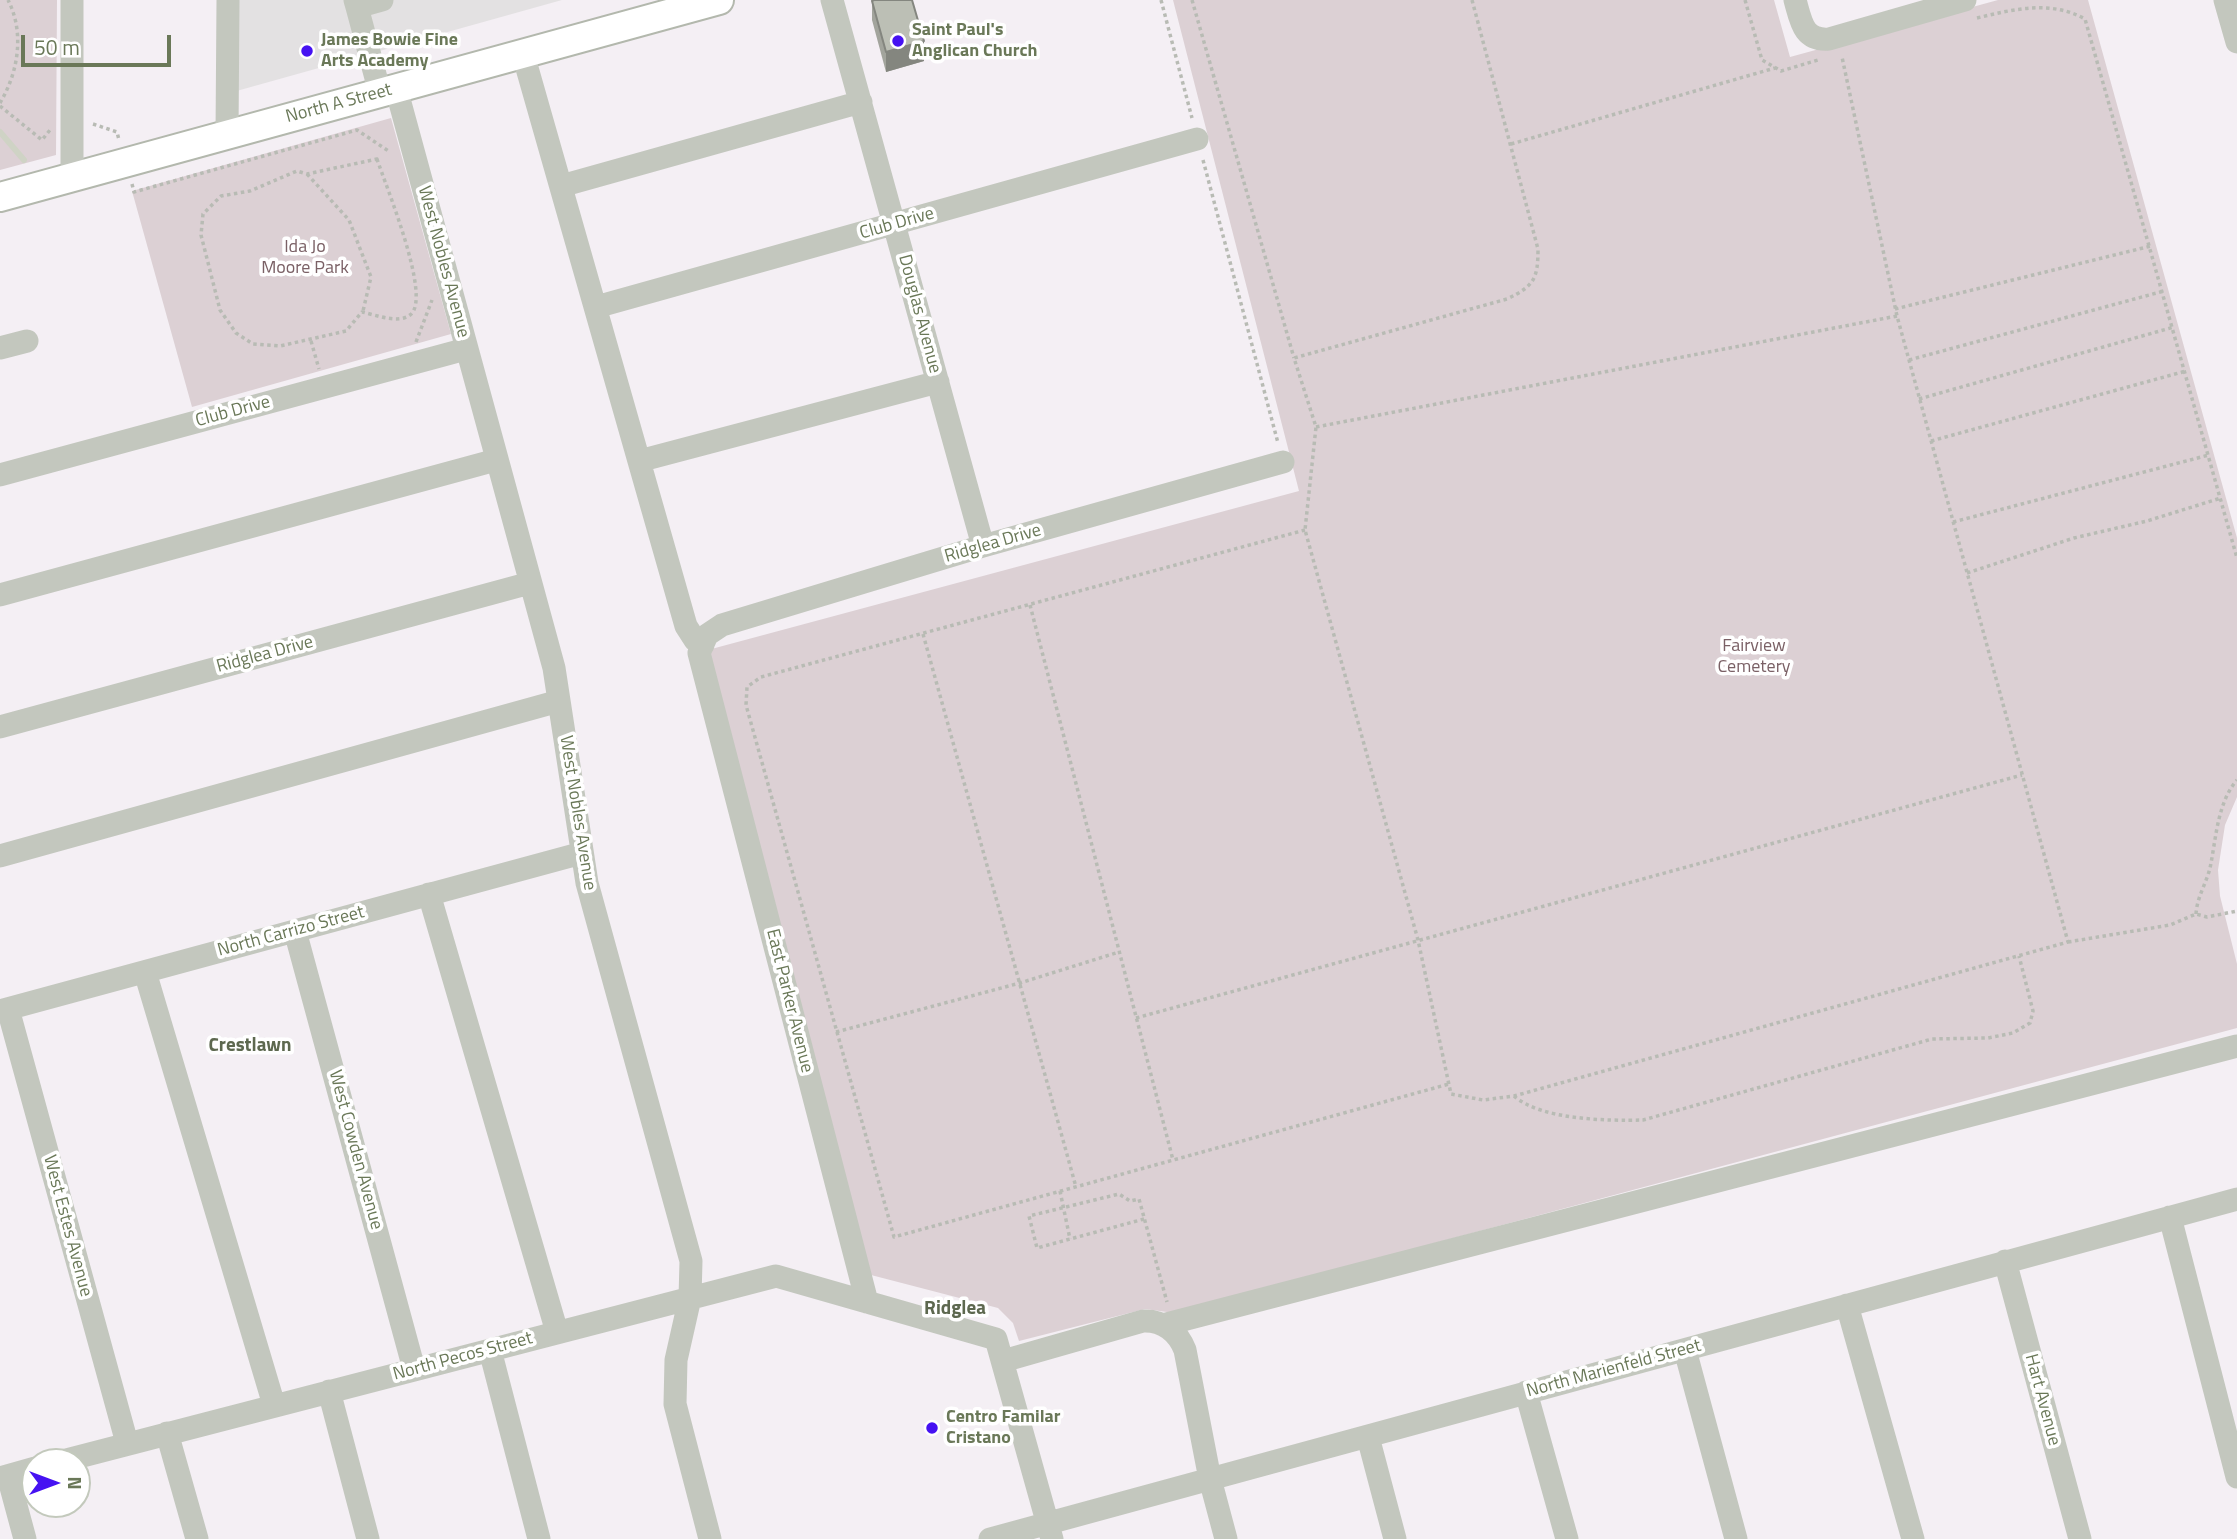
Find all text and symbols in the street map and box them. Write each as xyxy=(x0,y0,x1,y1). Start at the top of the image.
place label: Saint Paul's Anglican Church xyxy=(912,20,1037,62)
scale bar xyxy=(24,21,175,65)
place label: James Bowie Fine Arts Academy xyxy=(321,30,458,72)
text: 50 m xyxy=(34,31,80,63)
marker: Saint Paul's Anglican Church xyxy=(890,33,906,49)
marker: James Bowie Fine Arts Academy xyxy=(299,43,315,59)
street label: North A Street xyxy=(284,79,394,129)
street label: West Nobles Avenue xyxy=(412,184,474,340)
street label: Club Drive xyxy=(857,203,937,245)
park label: Ida Jo Moore Park xyxy=(261,237,349,280)
street label: Douglas Avenue xyxy=(893,252,945,376)
street label: Club Drive xyxy=(193,392,273,432)
street label: Ridglea Drive xyxy=(942,520,1044,568)
street label: Ridglea Drive xyxy=(214,632,316,678)
park label: Fairview Cemetery xyxy=(1717,636,1791,678)
street label: West Nobles Avenue xyxy=(554,734,600,892)
street label: North Carrizo Street xyxy=(215,902,367,962)
street label: East Parker Avenue xyxy=(761,927,817,1075)
district label: Crestlawn xyxy=(209,1035,291,1057)
street label: West Cowden Avenue xyxy=(323,1068,387,1232)
street label: West Estes Avenue xyxy=(38,1153,96,1299)
district label: Ridglea xyxy=(924,1298,986,1320)
street label: North Pecos Street xyxy=(391,1328,535,1386)
street label: North Marienfeld Street xyxy=(1524,1335,1704,1403)
street label: Hart Avenue xyxy=(2019,1352,2065,1448)
place label: Centro Familar Cristano xyxy=(946,1407,1060,1450)
marker: Centro Familar Cristano xyxy=(924,1420,940,1436)
north arrow xyxy=(21,1448,91,1518)
text: N xyxy=(61,1476,90,1490)

